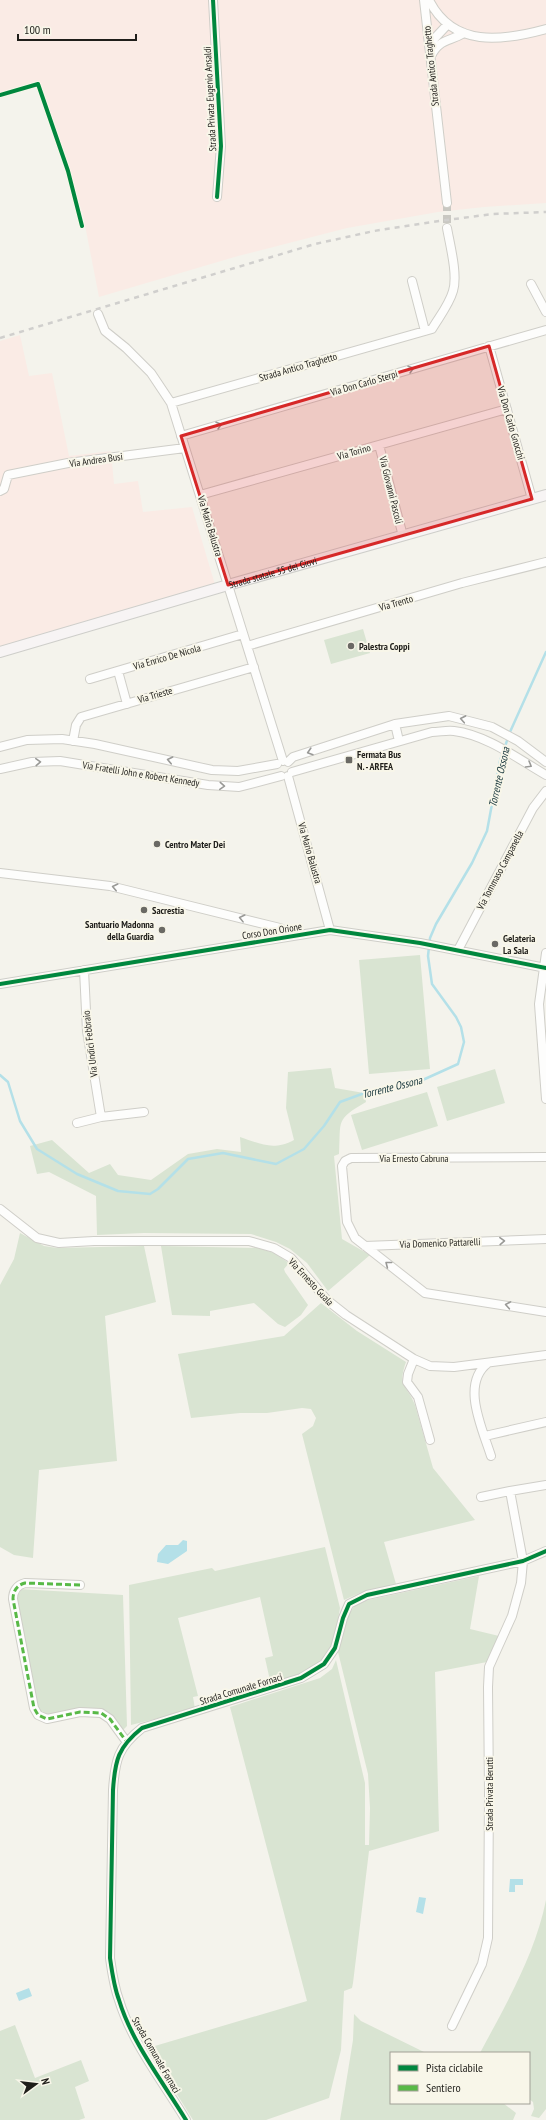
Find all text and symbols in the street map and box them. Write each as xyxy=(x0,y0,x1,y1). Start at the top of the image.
scale bar xyxy=(18,16,136,42)
text: 100 m xyxy=(24,22,51,37)
street label: Strada Antico Traghetto xyxy=(420,25,442,107)
street label: Strada Privata Eugenio Ansaldi xyxy=(201,46,219,152)
street label: Strada Antico Traghetto xyxy=(258,350,338,384)
one-way arrow xyxy=(407,365,414,374)
street label: Via Don Carlo Sterpi xyxy=(328,367,399,399)
street label: Via Don Carlo Gnocchi xyxy=(494,384,528,461)
one-way arrow xyxy=(215,421,222,430)
street label: Via Torino xyxy=(335,441,372,463)
street label: Via Andrea Busi xyxy=(68,450,123,470)
street label: Via Giovanni Pascoli xyxy=(376,454,406,525)
street label: Via Mario Balustra xyxy=(194,493,225,558)
street label: Strada statale 35 dei Giovi xyxy=(227,554,318,591)
street label: Via Trento xyxy=(377,592,414,614)
place label: Palestra Coppi xyxy=(359,640,410,653)
street label: Via Enrico De Nicola xyxy=(131,641,202,673)
marker: Palestra Coppi xyxy=(346,641,356,651)
street label: Via Trieste xyxy=(135,684,174,706)
one-way arrow xyxy=(459,715,466,723)
water label: Torrente Ossona xyxy=(485,745,513,808)
one-way arrow xyxy=(307,747,314,756)
place label: Fermata Bus N. - ARFEA xyxy=(357,748,402,773)
marker: Fermata Bus N. - ARFEA xyxy=(344,755,354,765)
one-way arrow xyxy=(35,757,41,766)
one-way arrow xyxy=(167,757,173,765)
street label: Via Fratelli John e Robert Kennedy xyxy=(81,758,201,790)
one-way arrow xyxy=(525,761,532,768)
one-way arrow xyxy=(219,782,225,790)
street label: Via Mario Balustra xyxy=(295,820,325,885)
street label: Via Tommaso Campanella xyxy=(473,828,526,913)
place label: Centro Mater Dei xyxy=(165,838,225,851)
marker: Centro Mater Dei xyxy=(152,839,162,849)
one-way arrow xyxy=(112,883,119,892)
place label: Sacrestia xyxy=(152,904,184,917)
marker: Sacrestia xyxy=(139,905,149,915)
one-way arrow xyxy=(239,914,245,922)
place label: Santuario Madonna della Guardia xyxy=(85,918,154,943)
street label: Corso Don Orione xyxy=(241,920,303,942)
marker: Santuario Madonna della Guardia xyxy=(157,925,167,935)
place label: Gelateria La Sala xyxy=(503,932,535,957)
marker: Gelateria La Sala xyxy=(490,939,500,949)
street label: Via Undici Febbraio xyxy=(79,1010,101,1079)
water label: Torrente Ossona xyxy=(361,1073,424,1101)
street label: Via Ernesto Cabruna xyxy=(378,1152,449,1165)
street label: Via Domenico Pattarelli xyxy=(398,1235,481,1251)
one-way arrow xyxy=(499,1237,505,1245)
street label: Via Ernesto Guala xyxy=(285,1255,336,1309)
one-way arrow xyxy=(386,1262,393,1269)
one-way arrow xyxy=(504,1301,511,1310)
street label: Strada Comunale Fornaci xyxy=(198,1670,284,1708)
street label: Strada Privata Berutti xyxy=(483,1757,496,1831)
street label: Strada Comunale Fornaci xyxy=(129,2015,183,2095)
legend xyxy=(390,2052,530,2104)
text: Pista ciclabile xyxy=(426,2060,483,2075)
north arrow xyxy=(16,2064,56,2104)
text: N xyxy=(38,2077,53,2086)
text: Sentiero xyxy=(426,2080,461,2095)

